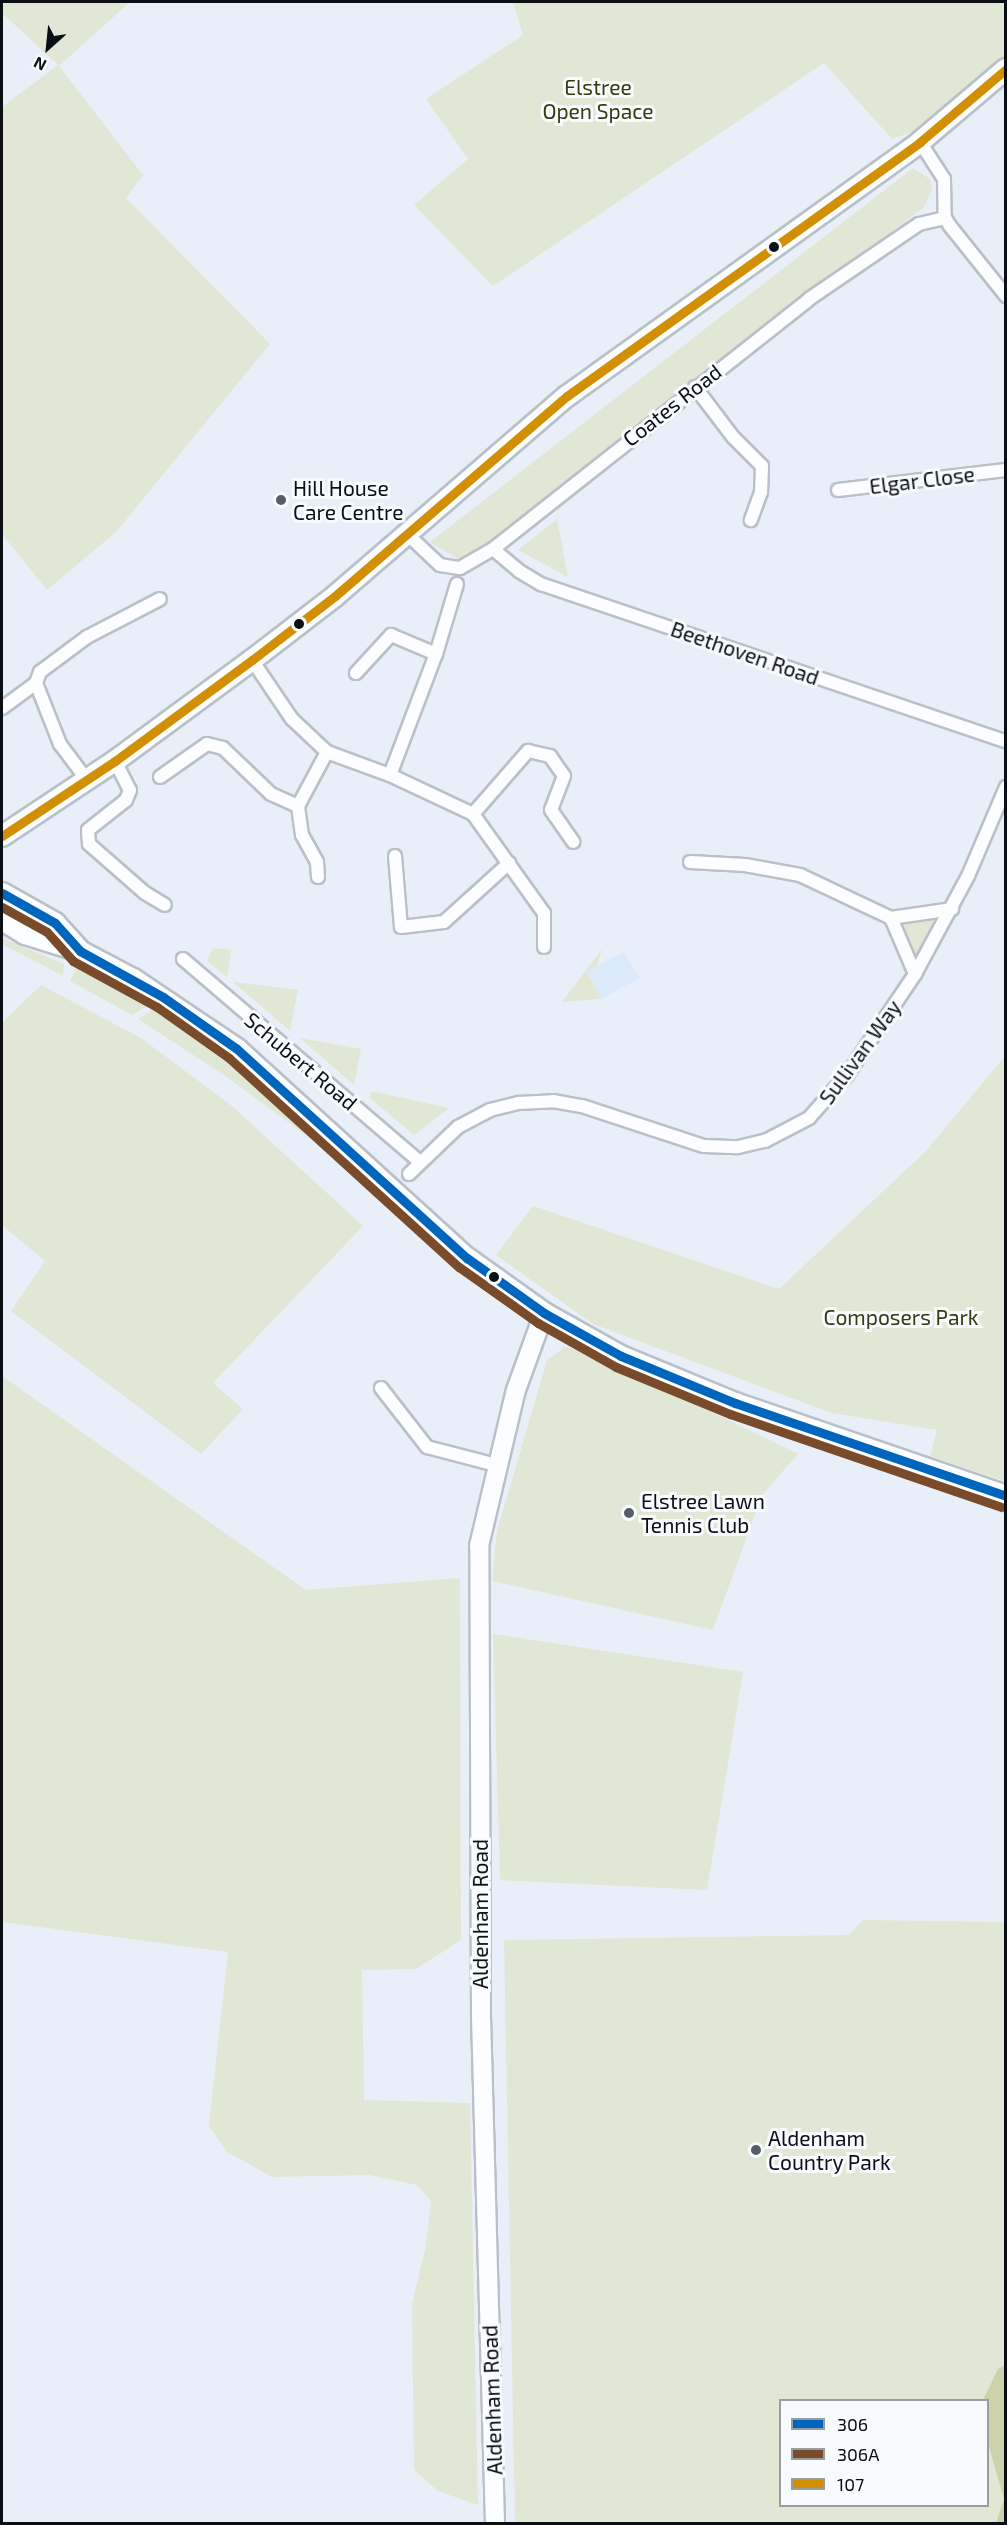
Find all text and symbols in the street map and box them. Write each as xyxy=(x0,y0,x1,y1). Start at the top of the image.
north arrow xyxy=(18,18,78,78)
text: N xyxy=(30,53,49,76)
park label: Elstree Open Space xyxy=(542,74,654,124)
unlabelled marker xyxy=(768,241,780,253)
street label: Coates Road xyxy=(618,359,726,451)
street label: Elgar Close xyxy=(868,461,976,499)
place label: Hill House Care Centre xyxy=(293,475,403,525)
marker: Hill House Care Centre xyxy=(274,493,288,507)
street label: Beethoven Road xyxy=(668,616,822,690)
unlabelled marker xyxy=(293,618,305,630)
street label: Sullivan Way xyxy=(814,995,906,1109)
street label: Schubert Road xyxy=(240,1007,362,1115)
unlabelled marker xyxy=(488,1271,500,1283)
park label: Composers Park xyxy=(823,1304,979,1330)
place label: Elstree Lawn Tennis Club xyxy=(641,1488,765,1538)
marker: Elstree Lawn Tennis Club xyxy=(622,1506,636,1520)
street label: Aldenham Road xyxy=(467,1839,493,1989)
place label: Aldenham Country Park xyxy=(768,2125,891,2175)
marker: Aldenham Country Park xyxy=(749,2143,763,2157)
street label: Aldenham Road xyxy=(477,2325,507,2475)
legend xyxy=(779,2399,989,2507)
text: 306 xyxy=(837,2413,868,2435)
text: 306A xyxy=(837,2443,879,2465)
text: 107 xyxy=(837,2473,864,2495)

